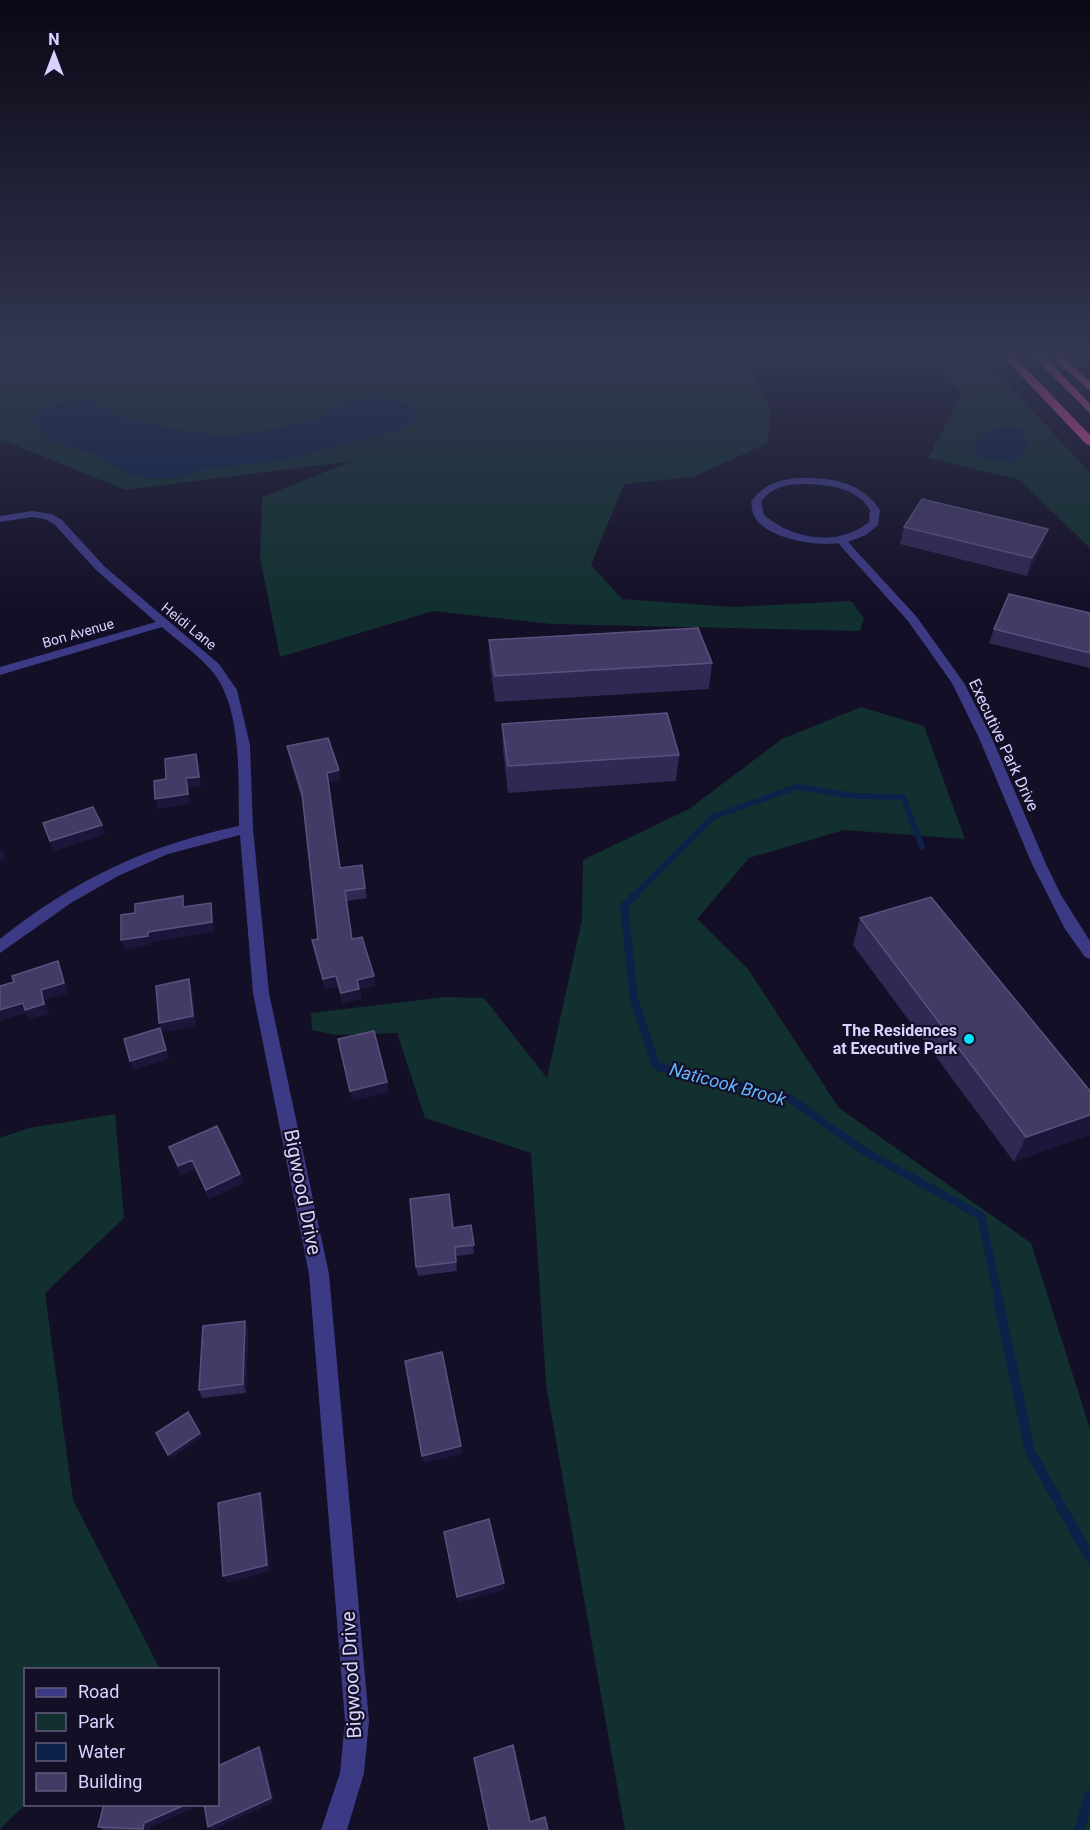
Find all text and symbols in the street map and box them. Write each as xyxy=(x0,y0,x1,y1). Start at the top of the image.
north arrow xyxy=(24,24,84,84)
text: N xyxy=(48,30,60,49)
street label: Heidi Lane xyxy=(158,599,220,653)
street label: Bon Avenue xyxy=(40,615,116,651)
street label: Executive Park Drive xyxy=(965,676,1043,814)
place label: The Residences at Executive Park xyxy=(833,1021,957,1058)
marker: The Residences at Executive Park xyxy=(962,1032,976,1046)
water label: Naticook Brook xyxy=(668,1058,790,1110)
street label: Bigwood Drive xyxy=(279,1127,327,1257)
street label: Bigwood Drive xyxy=(336,1611,366,1739)
legend xyxy=(24,1668,219,1806)
text: Road xyxy=(78,1681,119,1702)
text: Park xyxy=(78,1711,115,1732)
text: Water xyxy=(78,1741,125,1762)
text: Building xyxy=(78,1771,142,1792)

